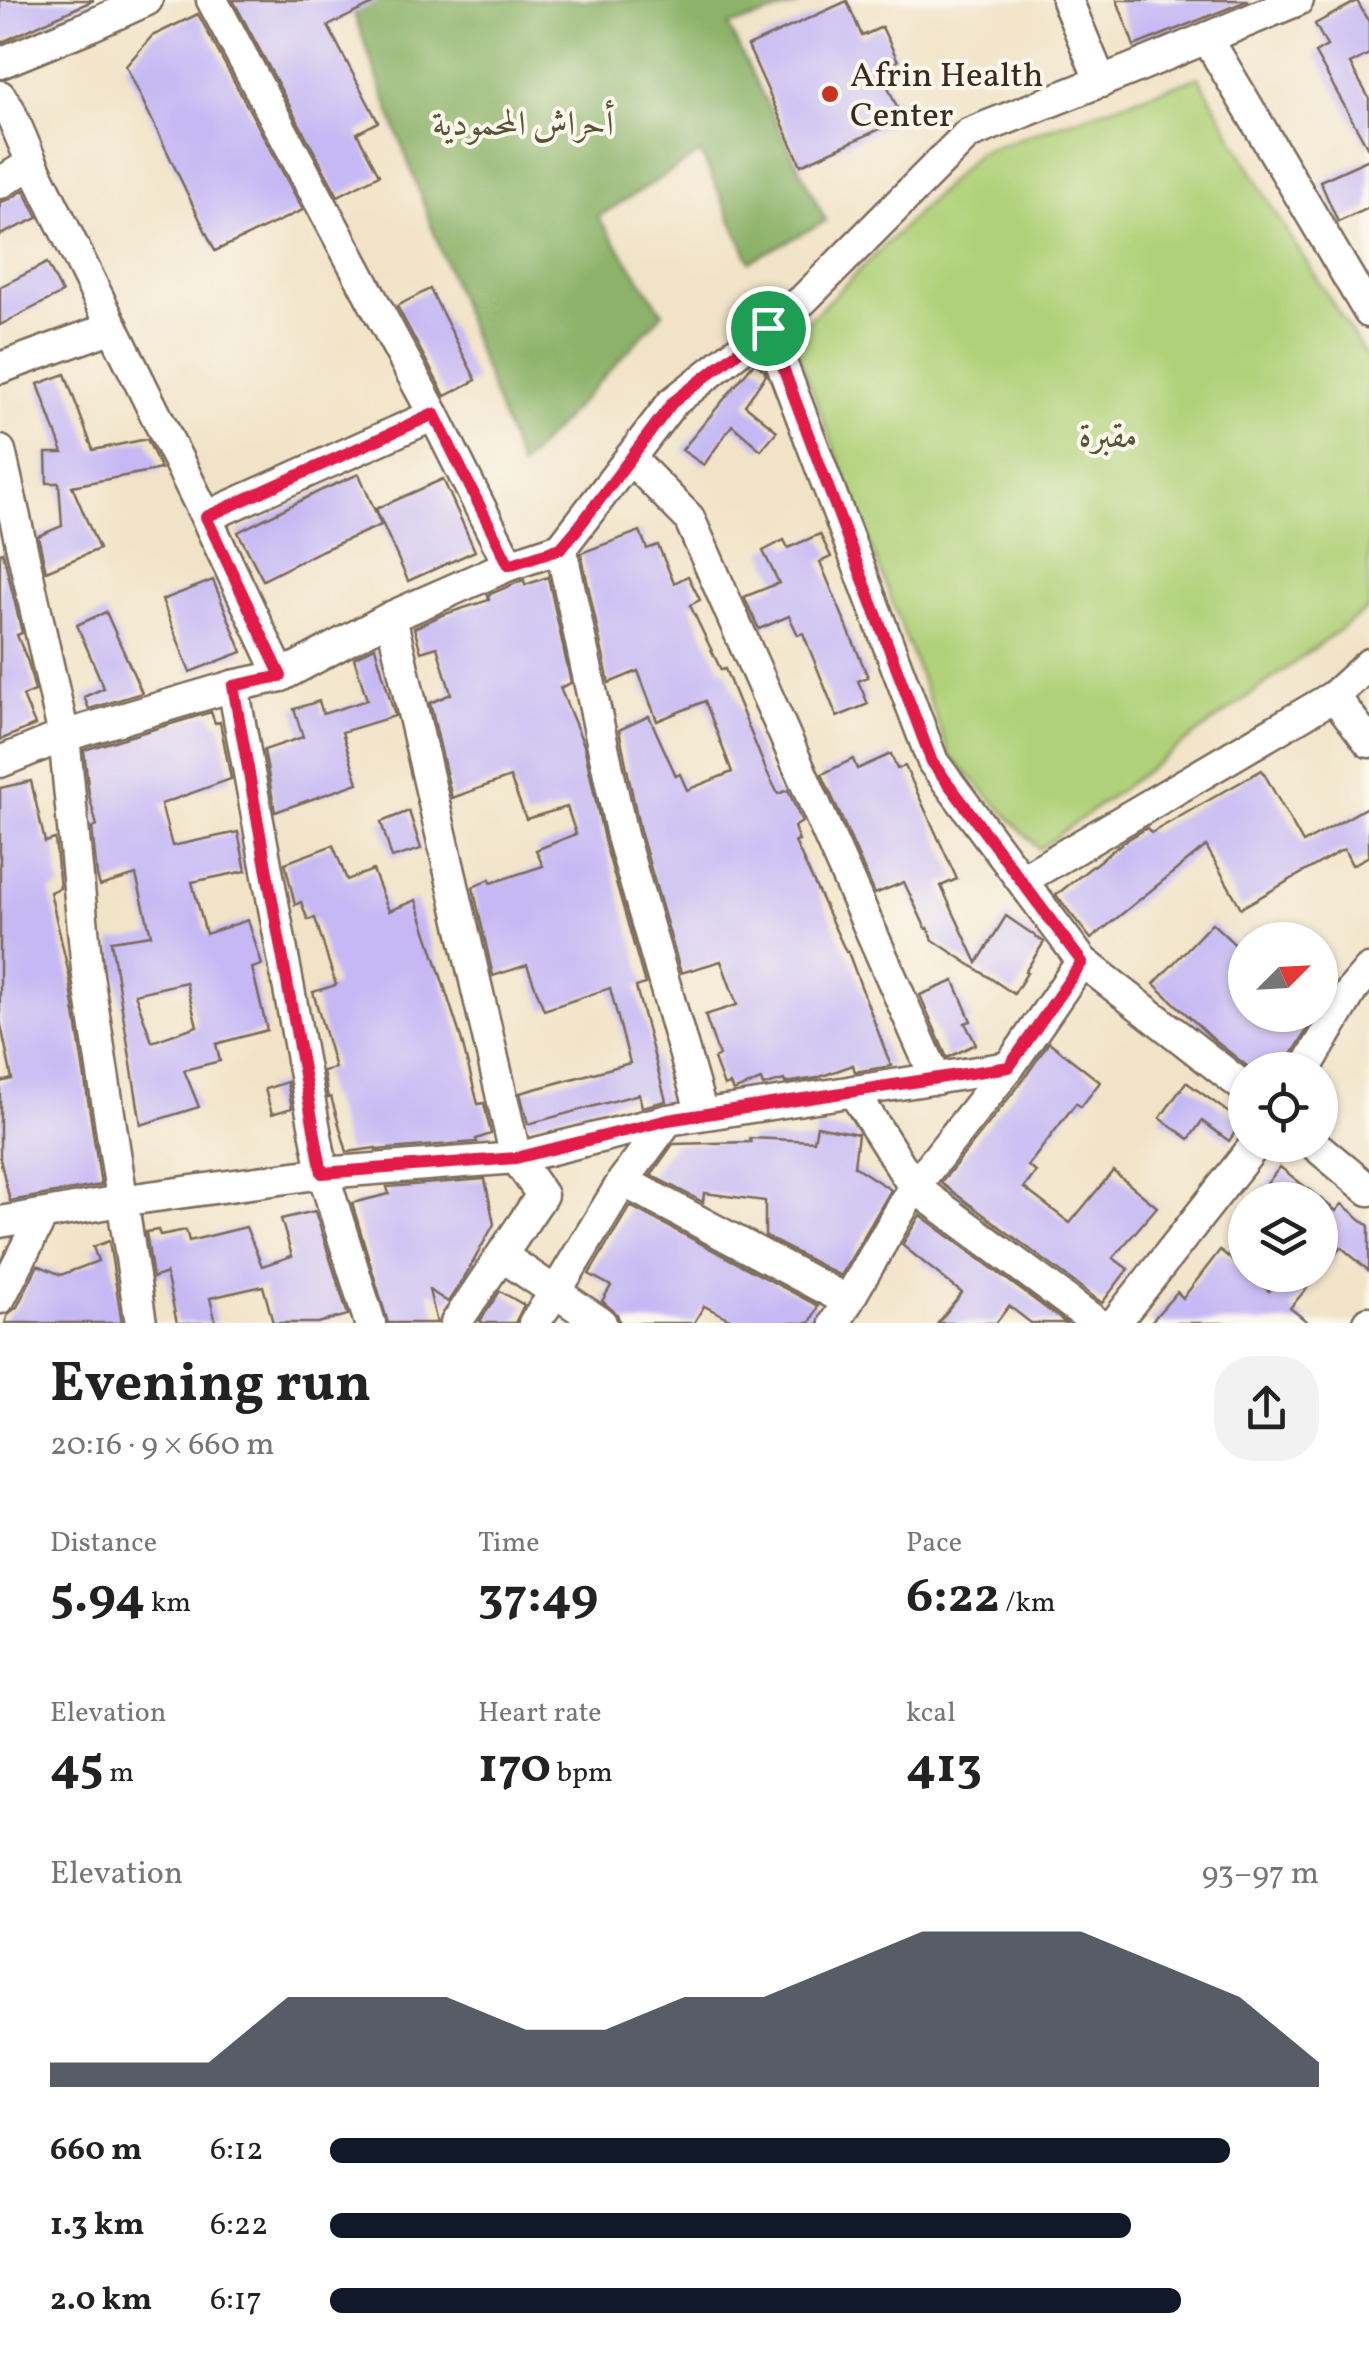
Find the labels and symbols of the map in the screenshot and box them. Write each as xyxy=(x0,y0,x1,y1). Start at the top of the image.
place label: Afrin Health Center xyxy=(850,53,1044,141)
marker: Afrin Health Center xyxy=(819,83,841,105)
park label: أحراش المحمودية xyxy=(432,99,615,150)
pin xyxy=(726,286,811,371)
park label: مقبرة xyxy=(1079,414,1137,462)
north arrow xyxy=(1228,922,1338,1032)

